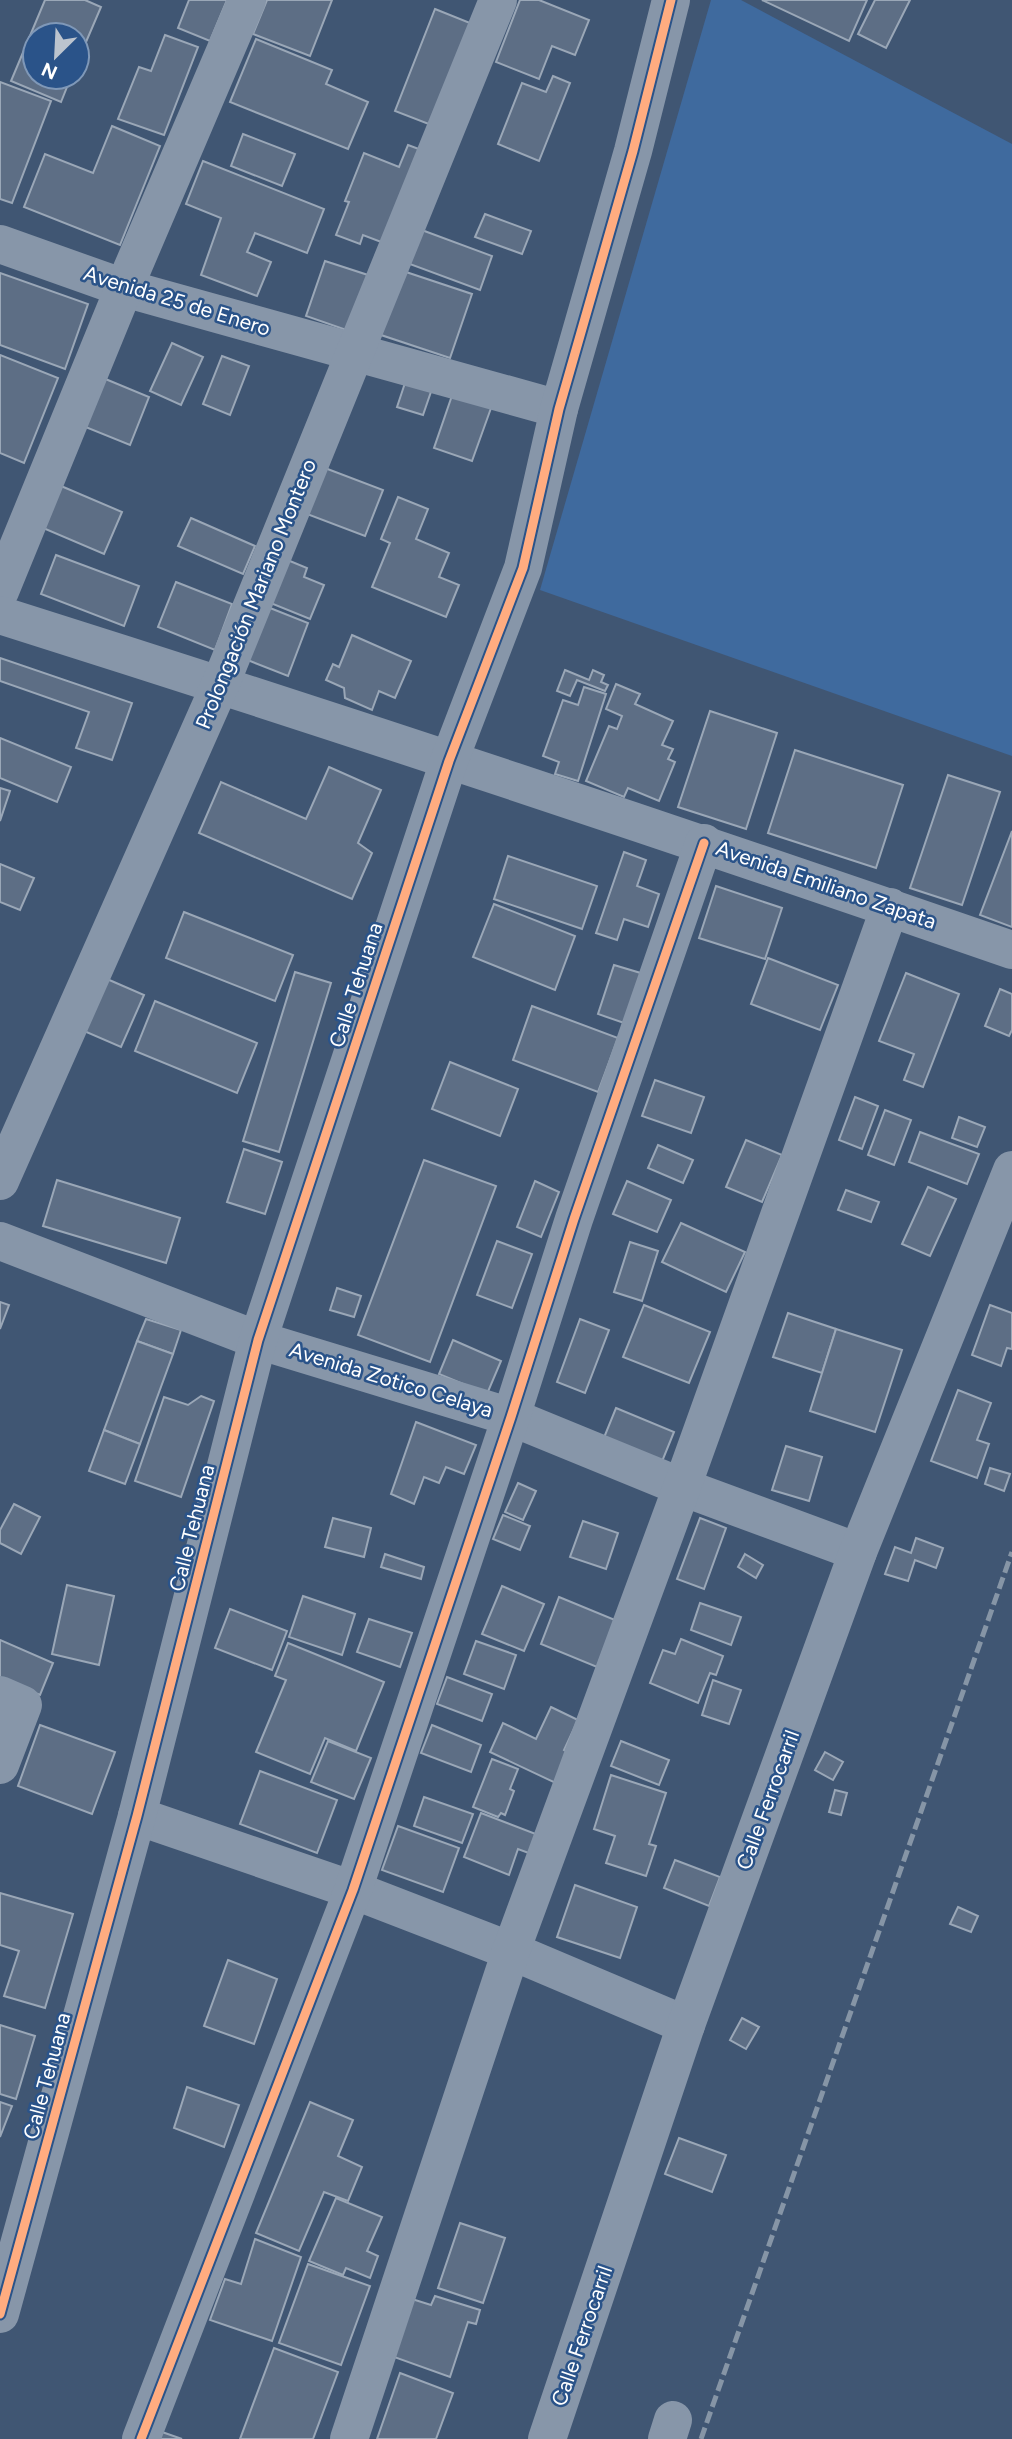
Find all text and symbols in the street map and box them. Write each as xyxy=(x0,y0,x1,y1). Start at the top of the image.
north arrow xyxy=(21,21,91,91)
text: N xyxy=(38,58,61,85)
street label: Avenida 25 de Enero xyxy=(81,260,273,341)
street label: Prolongación Mariano Montero xyxy=(190,455,321,732)
street label: Avenida Emiliano Zapata xyxy=(713,835,940,934)
street label: Calle Tehuana xyxy=(324,919,388,1051)
street label: Avenida Zotico Celaya xyxy=(286,1337,496,1422)
street label: Calle Tehuana xyxy=(164,1462,219,1594)
street label: Calle Ferrocarril xyxy=(731,1727,804,1873)
street label: Calle Tehuana xyxy=(18,2010,75,2142)
street label: Calle Ferrocarril xyxy=(546,2262,617,2409)

